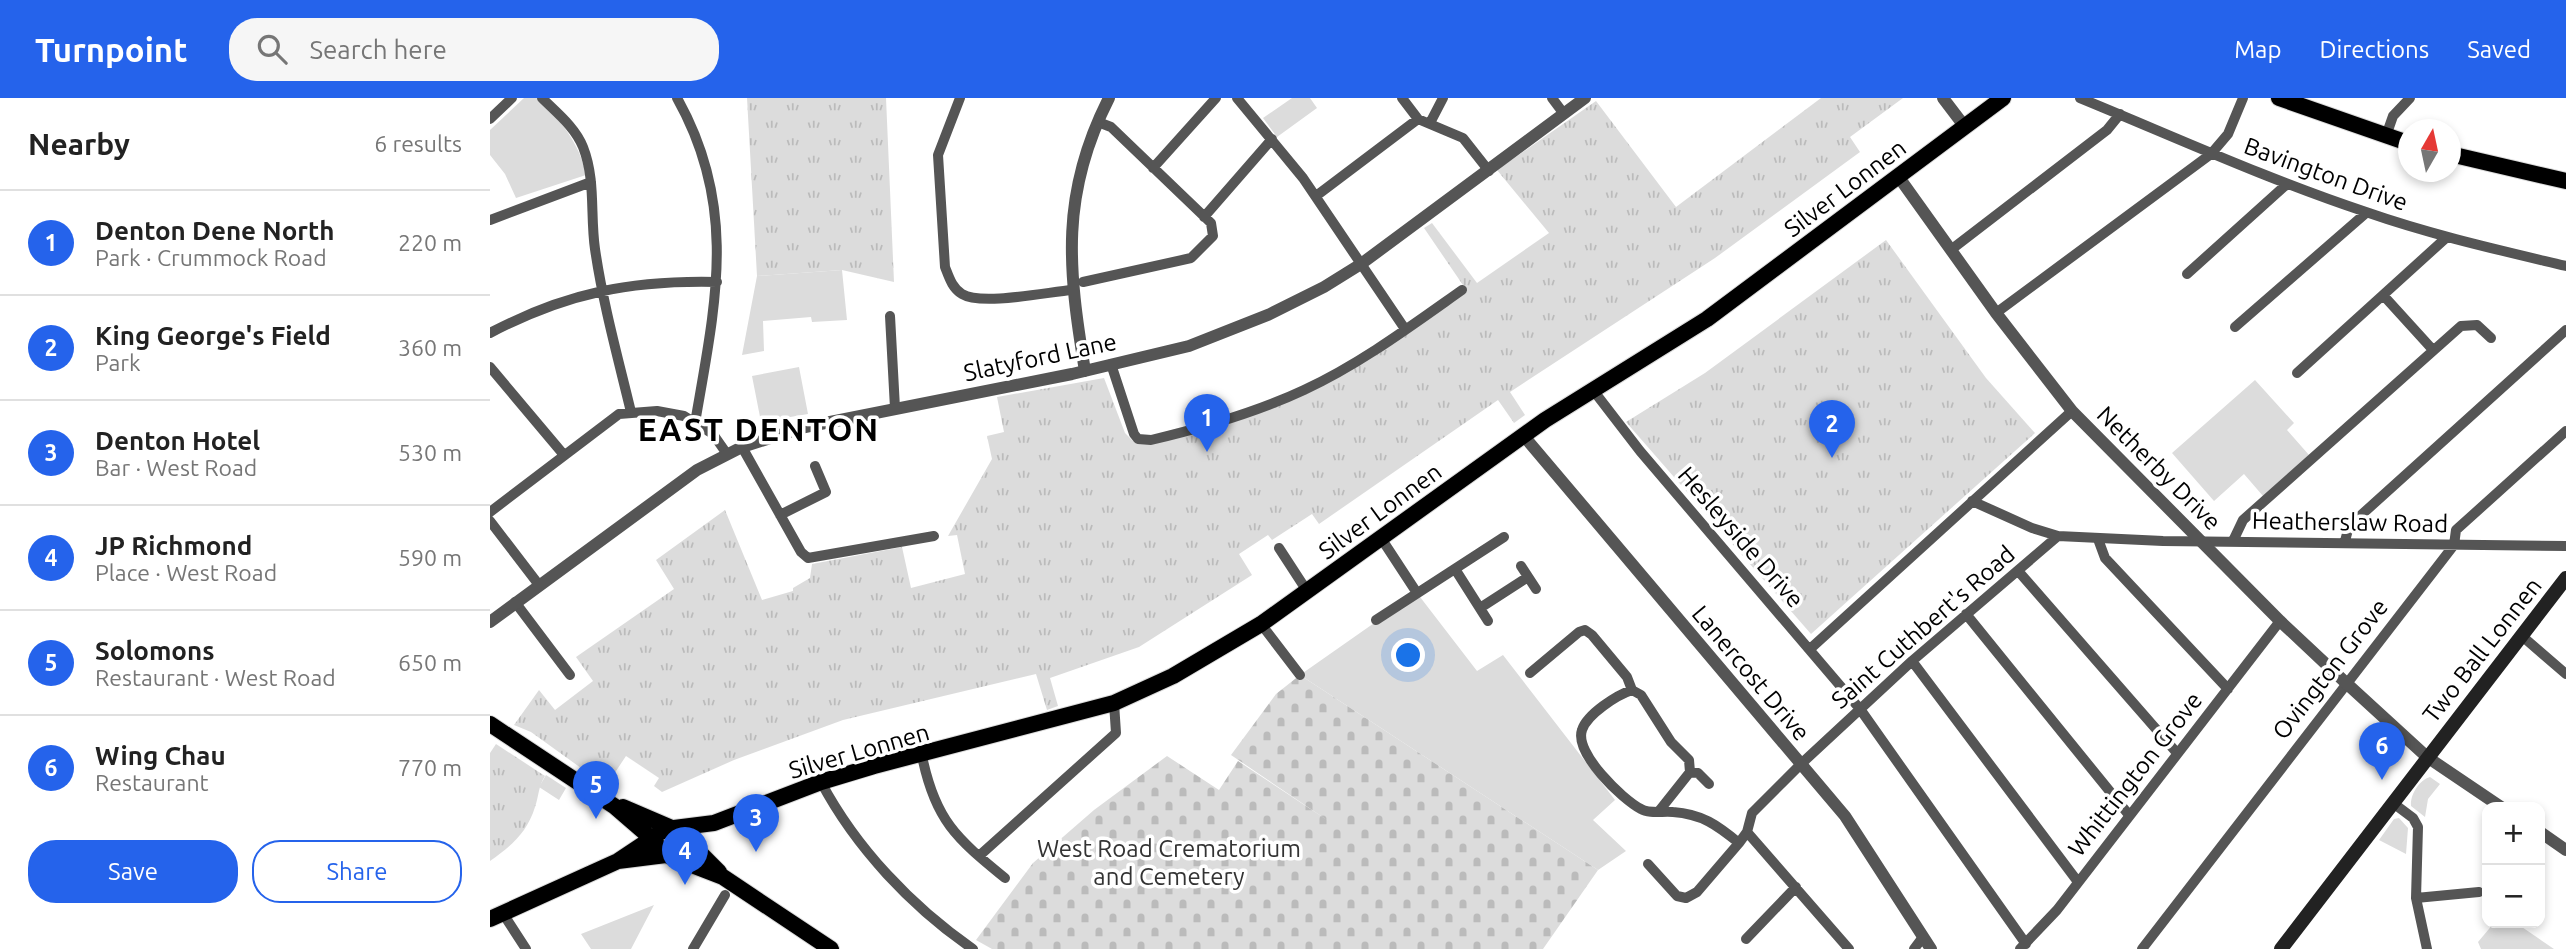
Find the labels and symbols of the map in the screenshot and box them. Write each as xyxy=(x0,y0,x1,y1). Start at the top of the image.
north arrow xyxy=(2398,119,2461,182)
street label: Bavington Drive xyxy=(2241,132,2411,216)
street label: Silver Lonnen xyxy=(1779,134,1911,242)
street label: Slatyford Lane xyxy=(961,328,1119,386)
pin: 1 xyxy=(1184,394,1230,452)
pin: 2 xyxy=(1809,400,1855,458)
street label: Netherby Drive xyxy=(2092,401,2226,535)
district label: EAST DENTON xyxy=(638,411,880,447)
street label: Silver Lonnen xyxy=(1313,458,1447,564)
street label: Hesleyside Drive xyxy=(1673,461,1809,613)
street label: Heatherslaw Road xyxy=(2252,507,2448,537)
street label: Saint Cuthbert's Road xyxy=(1826,540,2020,714)
street label: Two Ball Lonnen xyxy=(2417,572,2547,728)
street label: Ovington Grove xyxy=(2267,594,2393,744)
street label: Lanercost Drive xyxy=(1687,600,1815,746)
your location xyxy=(1391,638,1425,672)
street label: Whittington Grove xyxy=(2063,687,2207,861)
street label: Silver Lonnen xyxy=(786,718,932,784)
pin: 6 xyxy=(2359,722,2405,780)
pin: 5 xyxy=(573,761,619,819)
pin: 3 xyxy=(733,794,779,852)
pin: 4 xyxy=(662,827,708,885)
park label: West Road Crematorium and Cemetery xyxy=(1037,835,1301,890)

